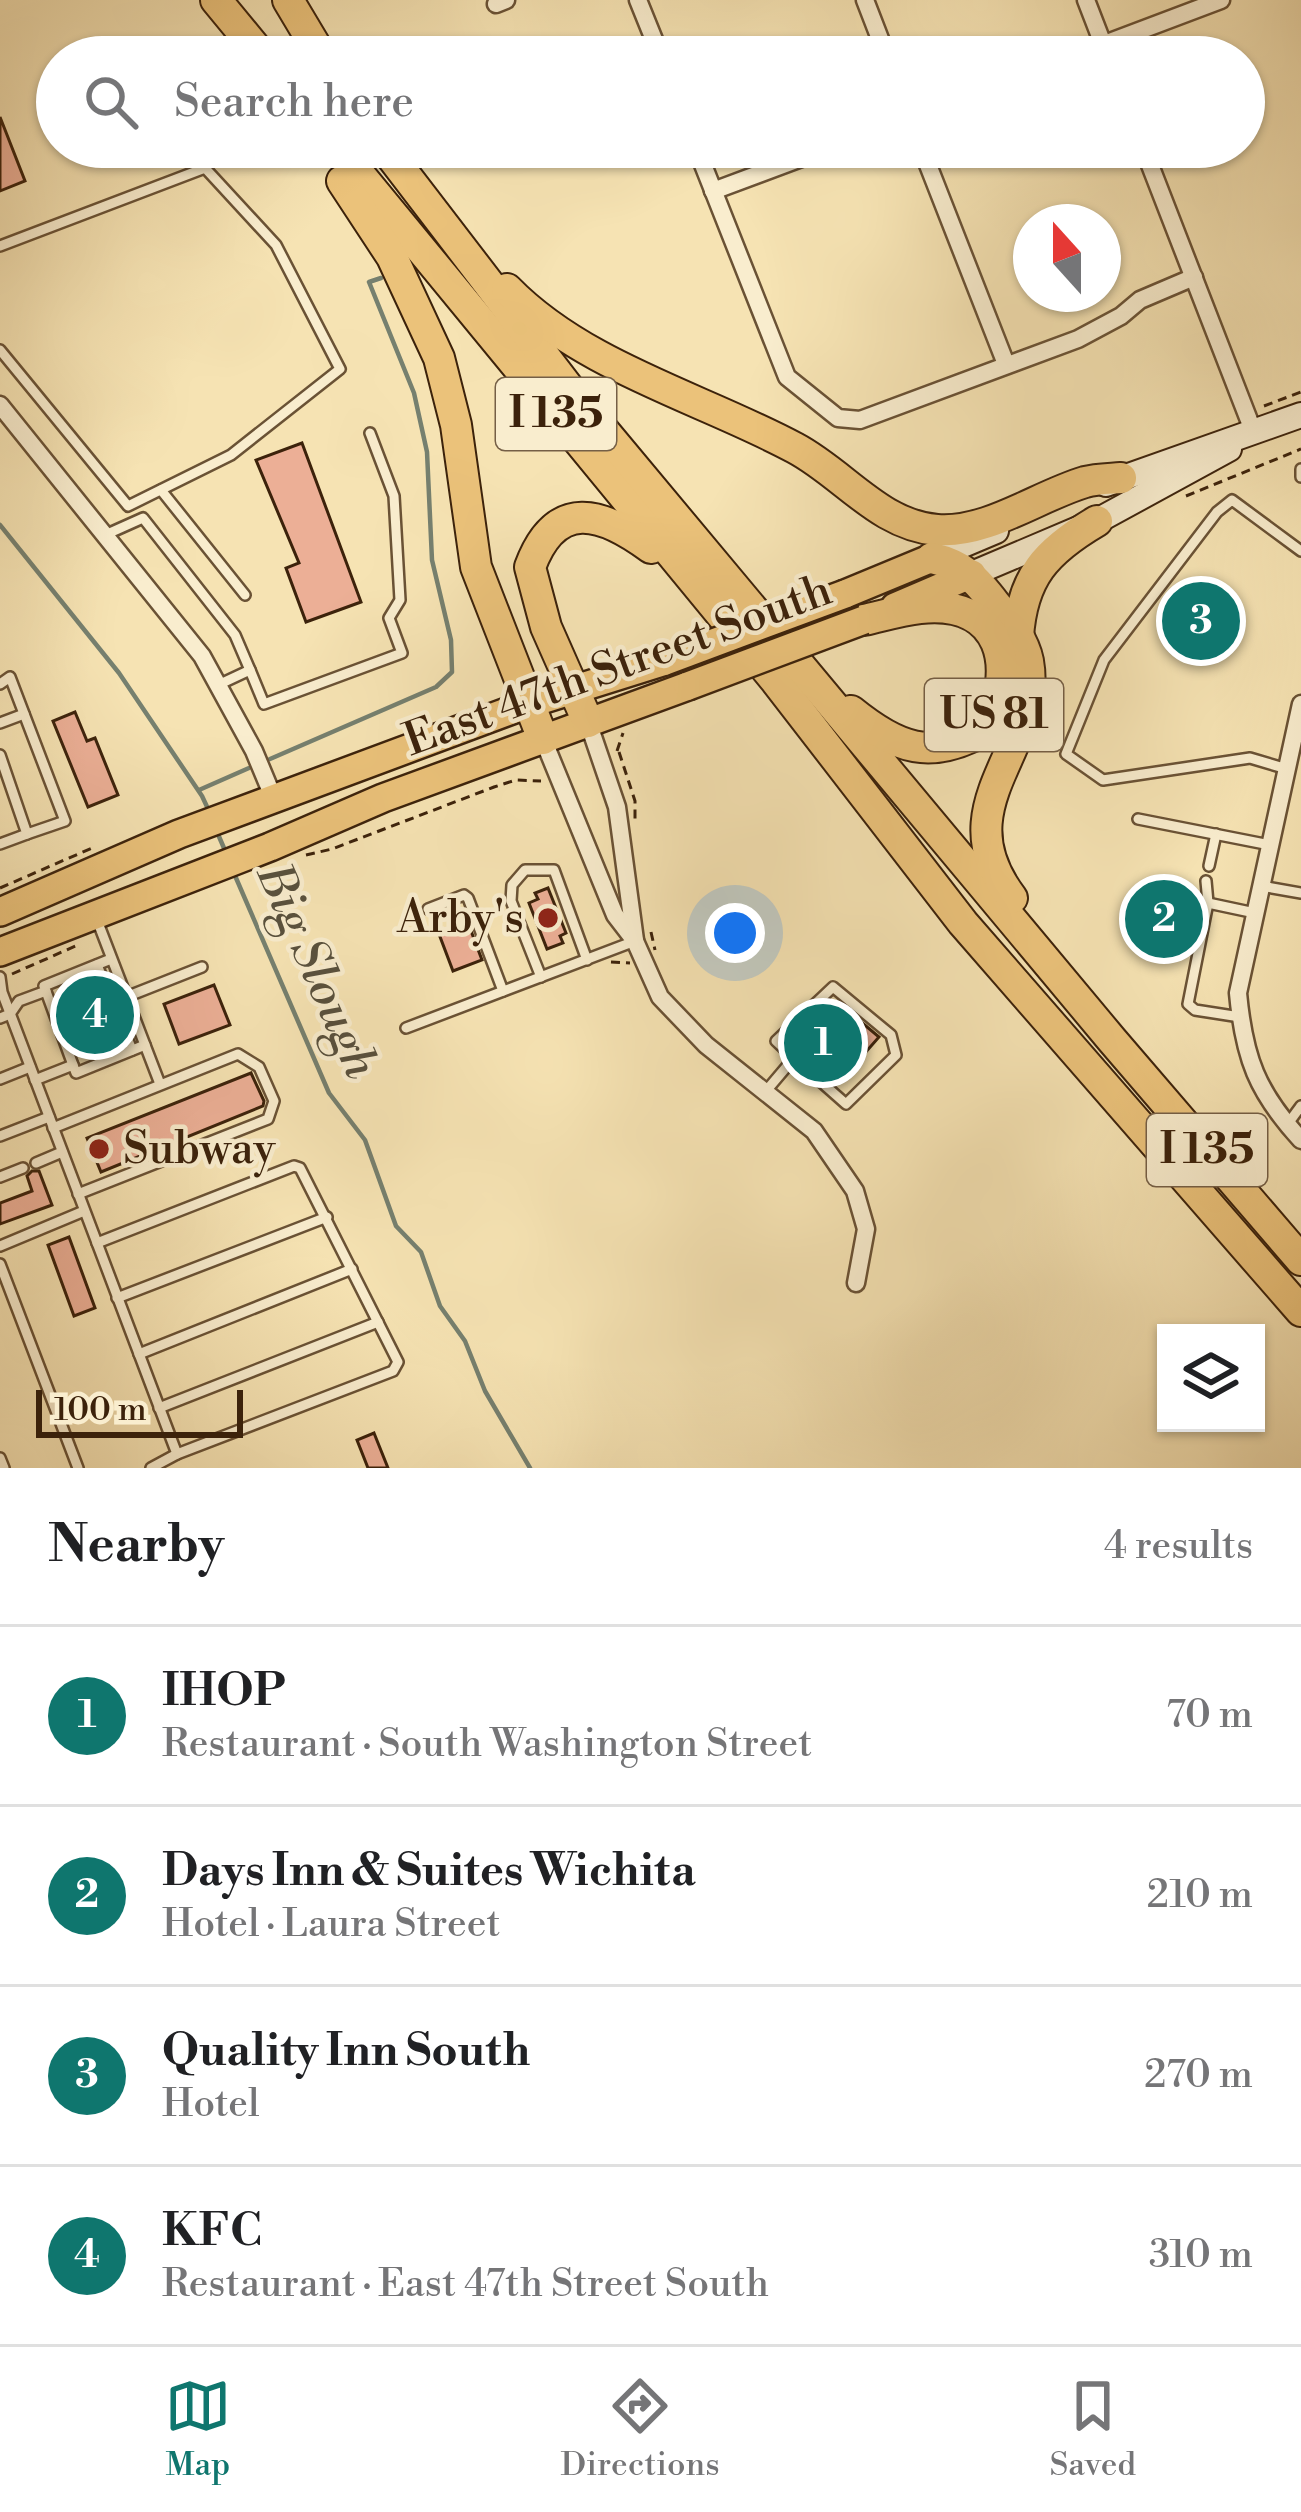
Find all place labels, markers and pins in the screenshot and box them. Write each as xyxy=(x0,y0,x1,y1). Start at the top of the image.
pin: 3 xyxy=(1162,576,1240,666)
pin: 2 xyxy=(1125,874,1203,964)
place label: Arby's xyxy=(396,890,524,947)
marker: Arby's xyxy=(535,905,561,931)
pin: 4 xyxy=(56,970,134,1060)
pin: 1 xyxy=(784,998,862,1088)
place label: Subway xyxy=(123,1121,276,1178)
marker: Subway xyxy=(86,1136,112,1162)

